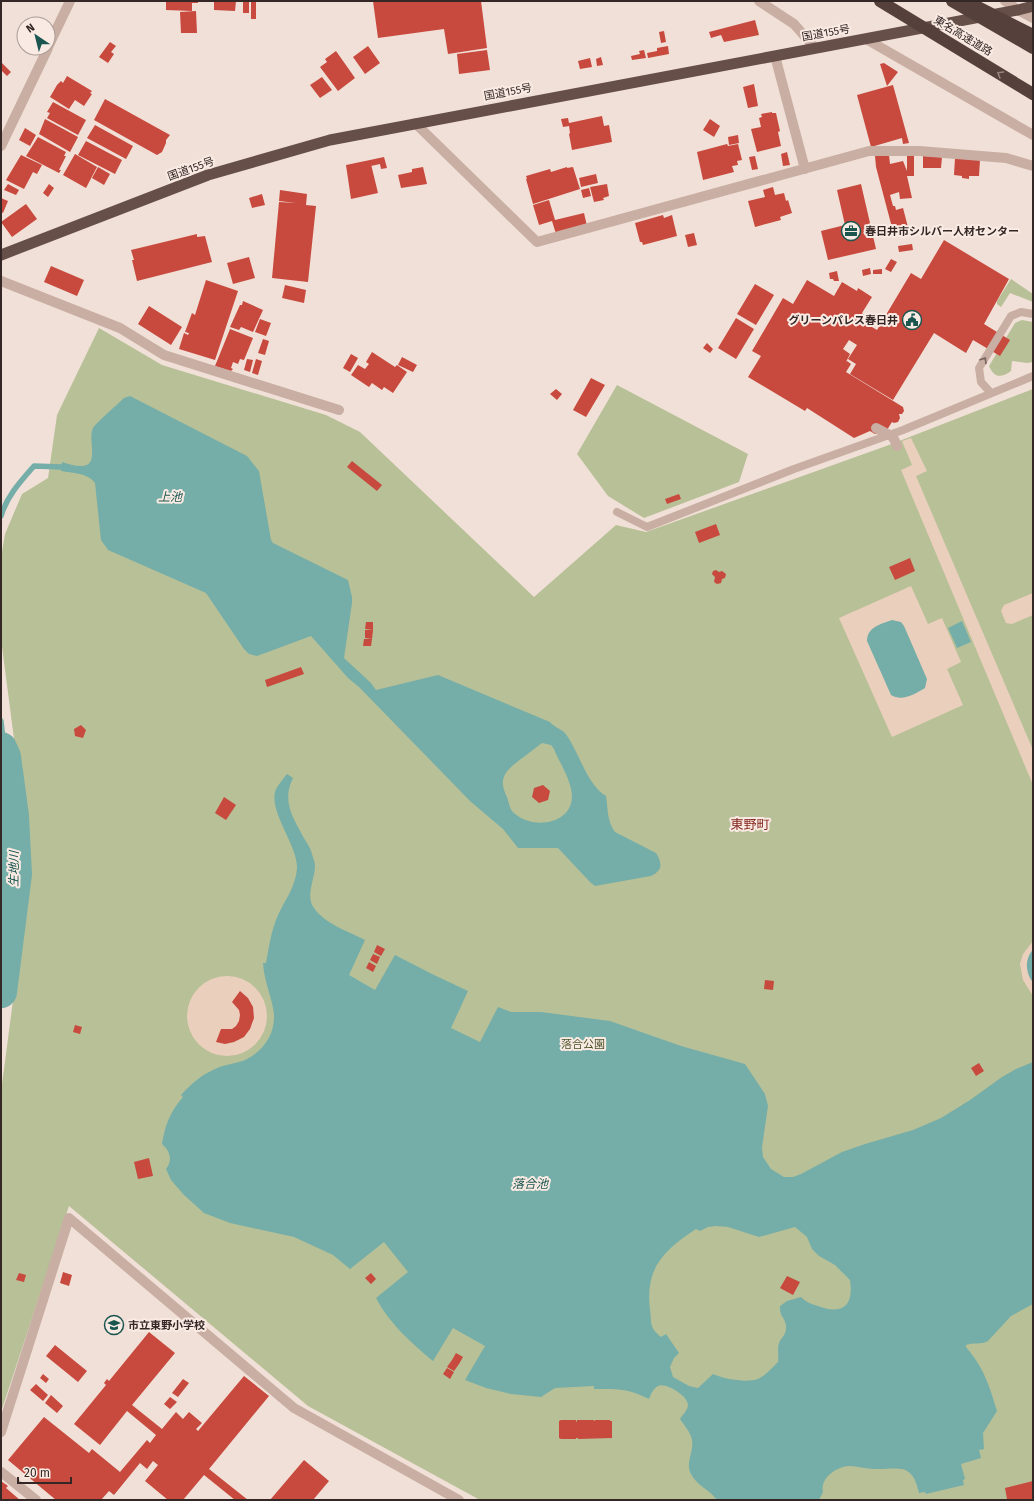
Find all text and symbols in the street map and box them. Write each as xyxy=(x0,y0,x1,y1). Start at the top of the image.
street label: 東名高速道路 xyxy=(931,13,995,59)
north arrow xyxy=(16,16,56,56)
text: N xyxy=(24,21,37,36)
street label: 国道155号 xyxy=(801,22,851,44)
one-way arrow xyxy=(997,71,1004,78)
street label: 国道155号 xyxy=(483,81,533,103)
street label: 国道155号 xyxy=(166,155,216,183)
office icon: 春日井市シルバー人材センター xyxy=(840,220,862,242)
place label: 春日井市シルバー人材センター xyxy=(865,225,1019,238)
public building icon: グリーンパレス春日井 xyxy=(901,309,923,331)
place label: グリーンパレス春日井 xyxy=(789,314,898,327)
one-way arrow xyxy=(979,357,986,364)
water label: 上池 xyxy=(158,490,183,504)
district label: 東野町 xyxy=(730,817,770,832)
water label: 生地川 xyxy=(7,849,21,887)
park label: 落合公園 xyxy=(561,1038,605,1051)
water label: 落合池 xyxy=(512,1177,549,1191)
school or university icon: 市立東野小学校 xyxy=(103,1314,125,1336)
place label: 市立東野小学校 xyxy=(128,1319,205,1332)
scale bar xyxy=(18,1459,71,1485)
text: 20 m xyxy=(24,1466,50,1480)

